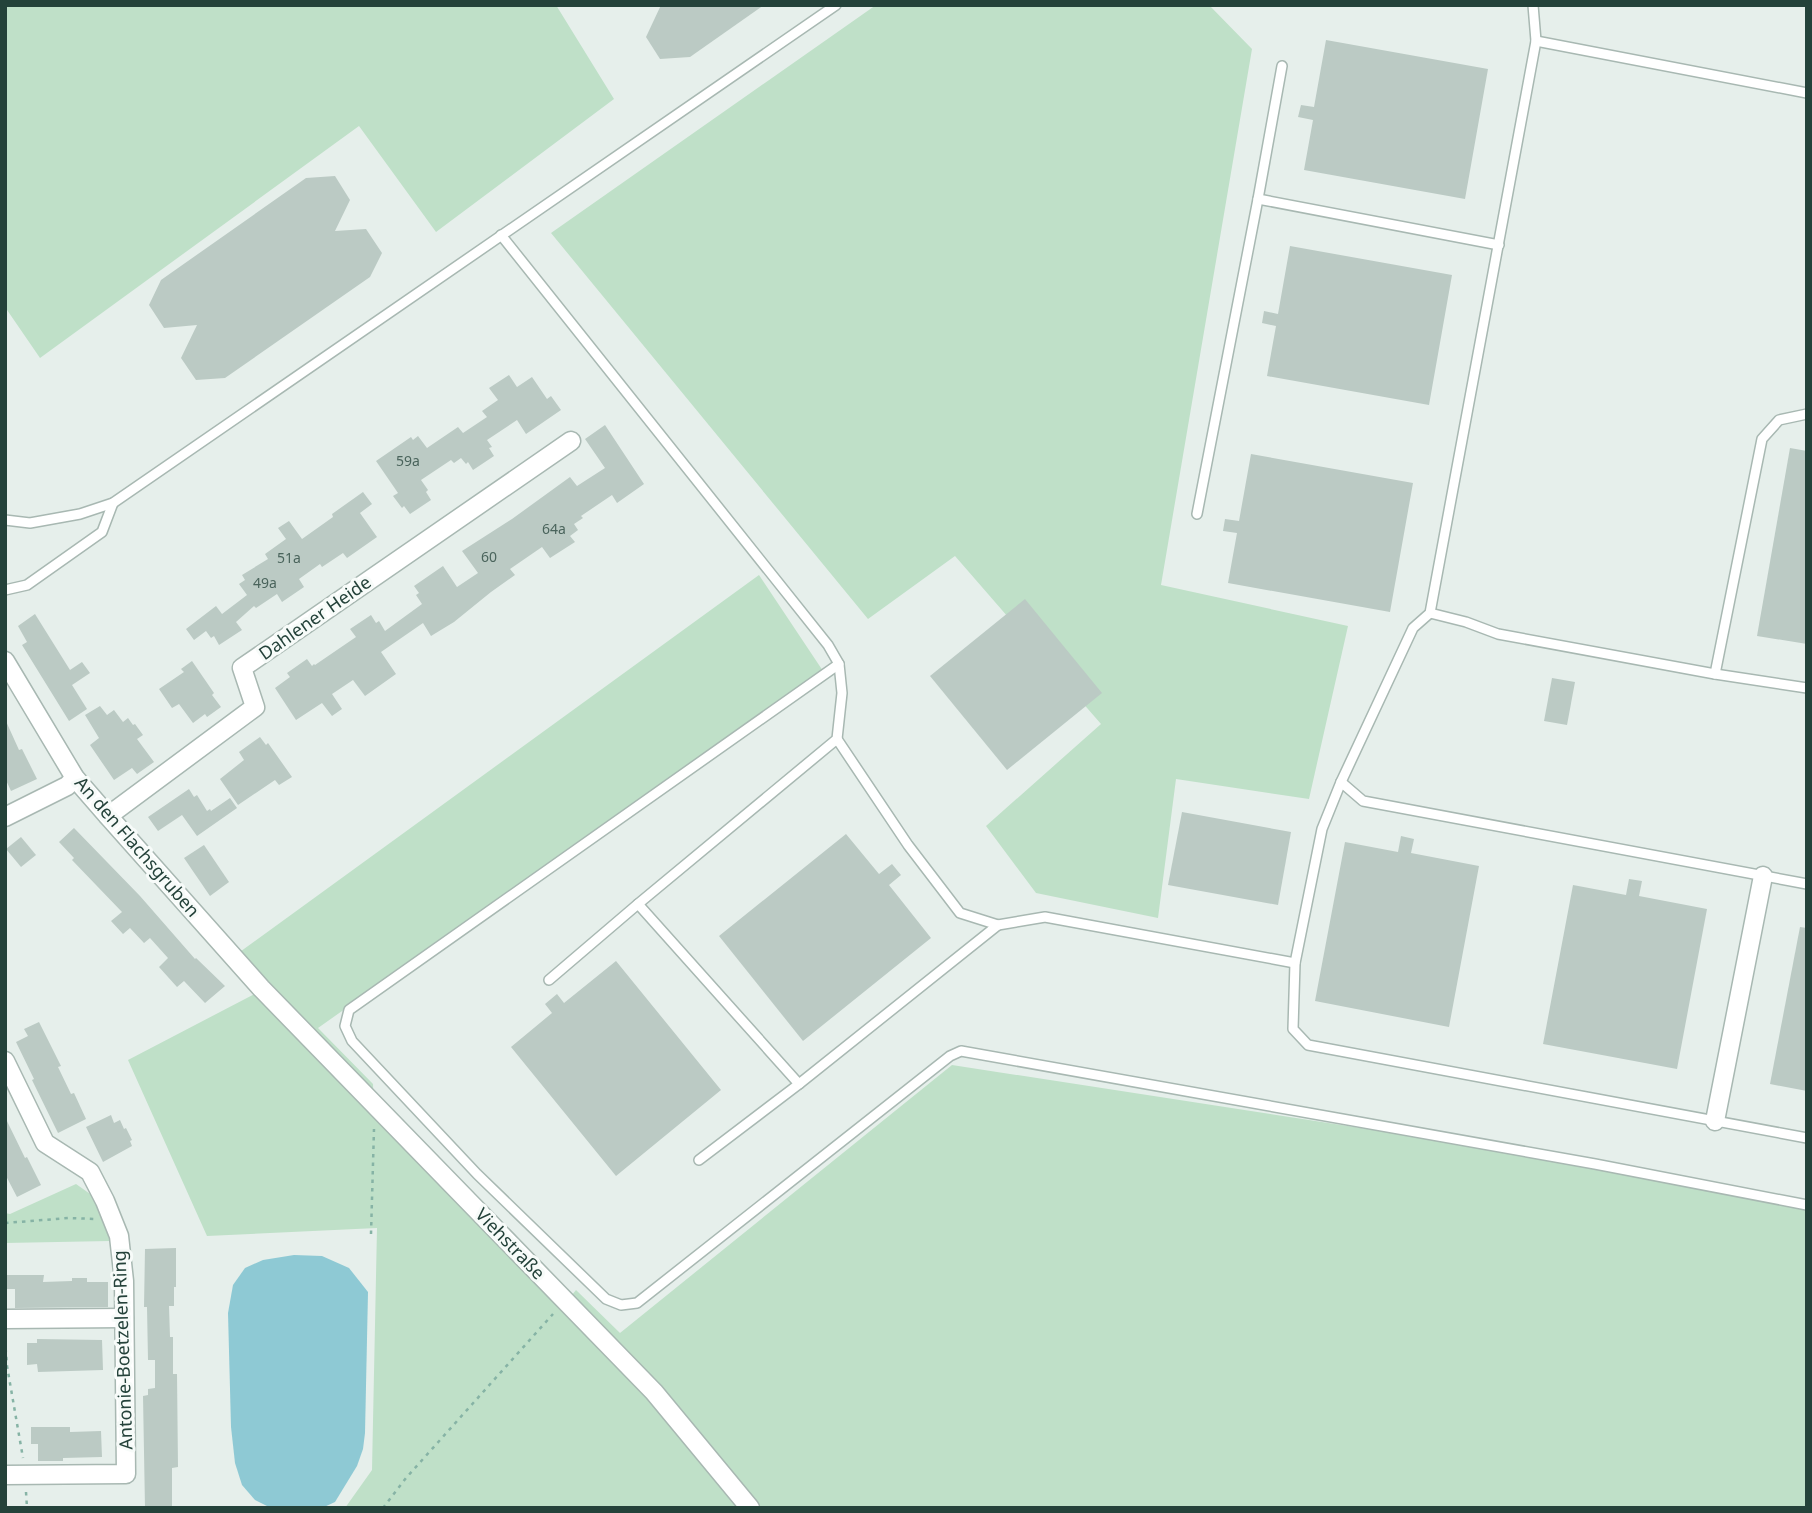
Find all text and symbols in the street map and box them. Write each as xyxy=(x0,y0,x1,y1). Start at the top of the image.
house number: 59a xyxy=(396,451,420,470)
house number: 64a xyxy=(542,519,566,538)
house number: 60 xyxy=(481,547,497,566)
house number: 51a xyxy=(277,548,301,567)
street label: Dahlener Heide xyxy=(254,570,375,665)
house number: 49a xyxy=(253,573,277,592)
street label: An den Flachsgruben xyxy=(70,771,205,922)
street label: Viehstraße xyxy=(471,1202,551,1284)
street label: Antonie-Boetzelen-Ring xyxy=(107,1250,137,1450)

